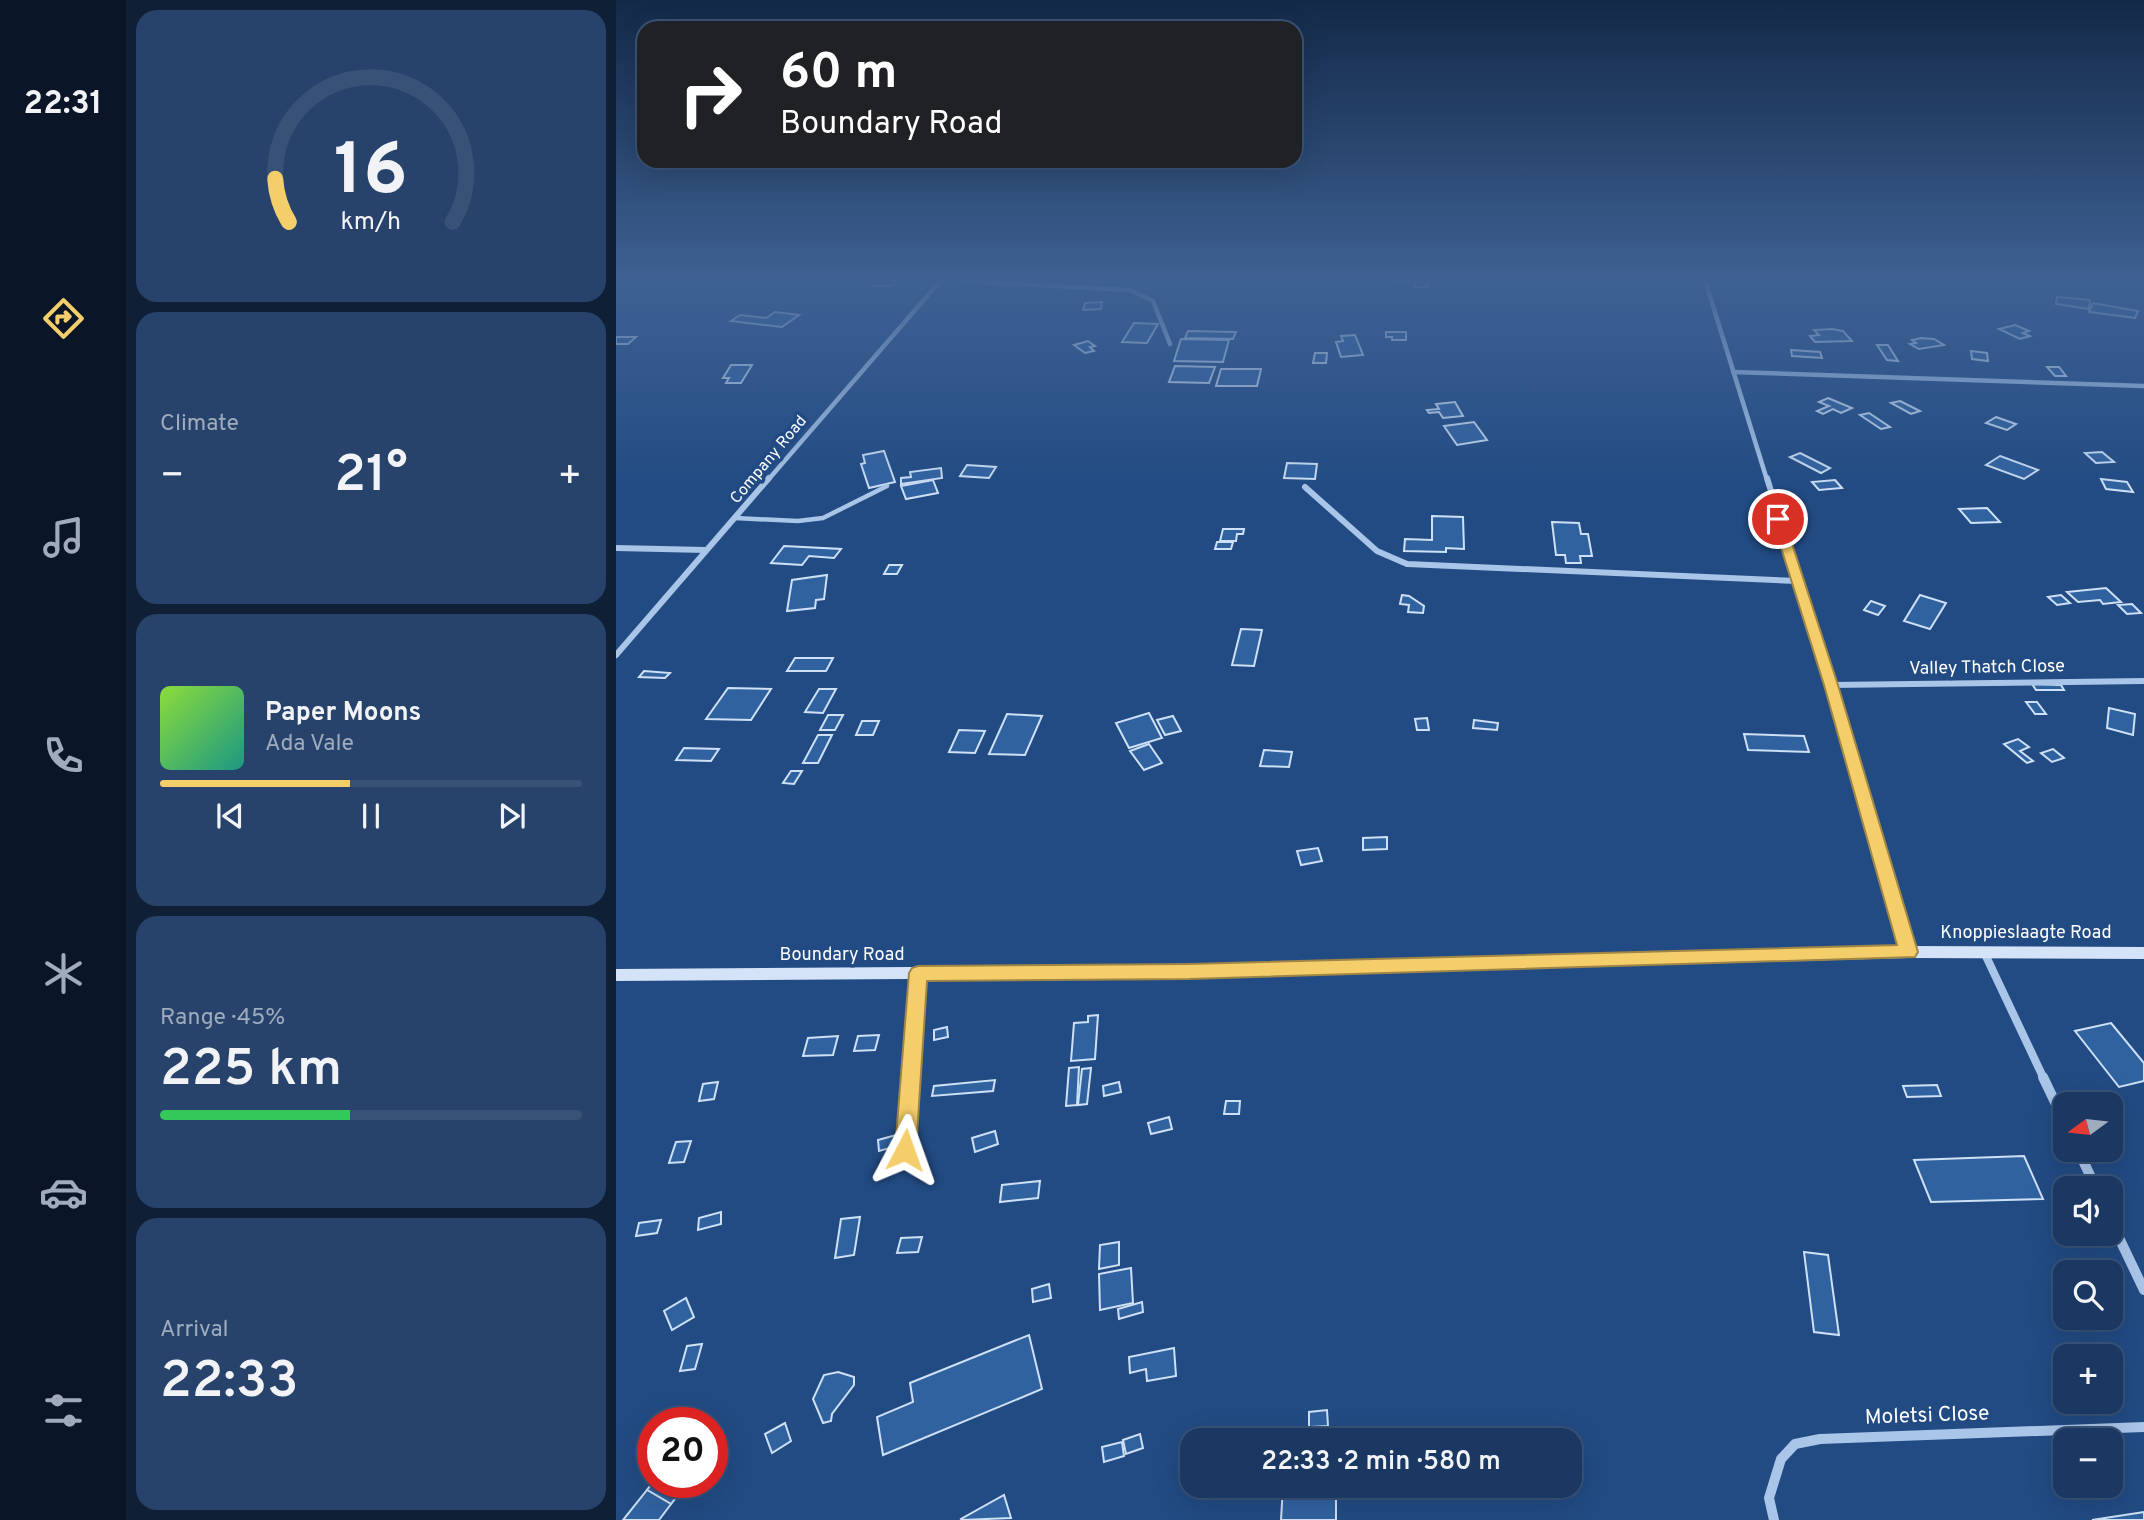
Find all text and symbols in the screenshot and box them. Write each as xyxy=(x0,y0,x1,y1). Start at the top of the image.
text: 60 m xyxy=(780,44,898,106)
icon: right xyxy=(665,49,756,140)
text: 22:31 xyxy=(24,85,102,125)
text: Boundary Road xyxy=(780,105,1002,145)
text: 16 xyxy=(334,128,408,220)
text: km/h xyxy=(341,207,401,239)
icon: directions xyxy=(39,294,88,343)
text: Climate xyxy=(160,410,239,439)
street label: Company Road xyxy=(726,412,812,508)
text: 21° xyxy=(334,444,408,510)
text: − xyxy=(160,453,185,502)
text: + xyxy=(557,453,582,502)
pin xyxy=(1748,489,1808,549)
icon: arrive xyxy=(1759,500,1797,538)
icon: music xyxy=(39,513,88,562)
street label: Valley Thatch Close xyxy=(1909,655,2065,681)
text: Paper Moons xyxy=(265,697,421,730)
text: Ada Vale xyxy=(265,730,354,759)
icon: phone xyxy=(39,731,88,780)
icon: previous xyxy=(211,797,249,835)
icon: pause xyxy=(352,797,390,835)
icon: next xyxy=(493,797,531,835)
street label: Knoppieslaagte Road xyxy=(1940,922,2112,945)
street label: Boundary Road xyxy=(779,944,905,967)
icon: climate xyxy=(39,949,88,998)
text: Range · 45% xyxy=(160,1004,285,1033)
text: 225 km xyxy=(160,1038,342,1104)
north arrow xyxy=(2053,1092,2123,1162)
map controls xyxy=(2053,1092,2123,1498)
position arrow xyxy=(868,1113,942,1187)
icon: car xyxy=(39,1168,88,1217)
button: sound xyxy=(2053,1176,2123,1246)
button: search xyxy=(2053,1260,2123,1330)
text: Arrival xyxy=(160,1316,229,1345)
button: + xyxy=(2053,1344,2123,1414)
text: 22:33 xyxy=(160,1350,298,1416)
icon: filters xyxy=(39,1386,88,1435)
street label: Moletsi Close xyxy=(1864,1400,1990,1432)
speed limit sign: 20 xyxy=(637,1407,728,1498)
button: − xyxy=(2053,1428,2123,1498)
text: 22:33 · 2 min · 580 m xyxy=(1261,1446,1501,1479)

